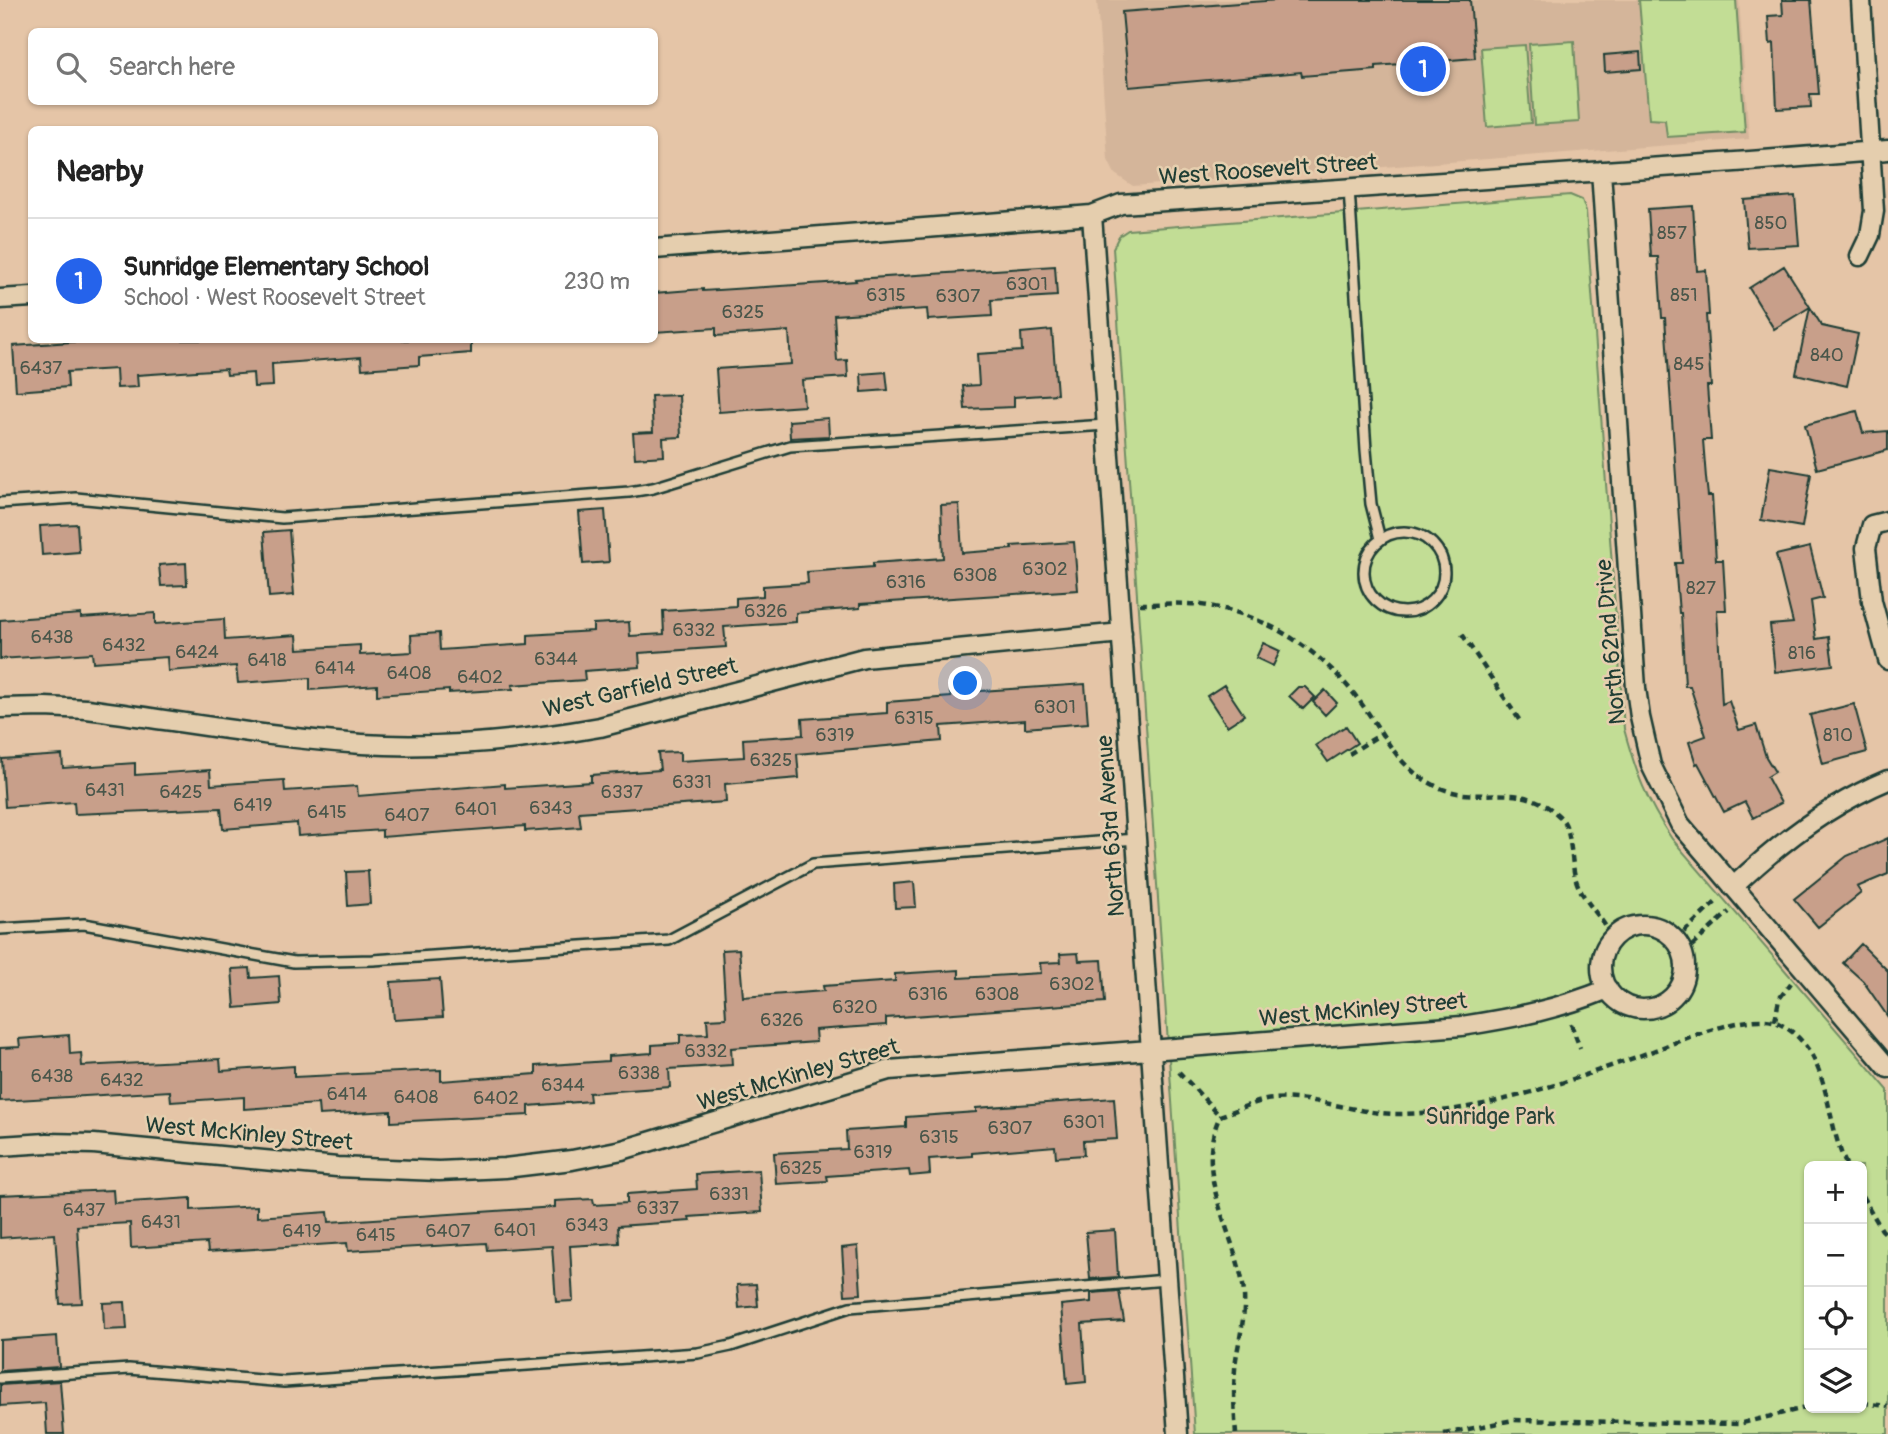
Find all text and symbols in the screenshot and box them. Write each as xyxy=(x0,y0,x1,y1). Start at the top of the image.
search box xyxy=(28,28,658,105)
pin: 1 xyxy=(1400,43,1446,95)
icon: search xyxy=(52,48,90,86)
text: Search here xyxy=(108,51,235,83)
street label: West Roosevelt Street xyxy=(1158,147,1379,192)
text: Nearby xyxy=(56,153,143,190)
house number: 850 xyxy=(1755,211,1787,235)
house number: 857 xyxy=(1657,221,1687,245)
text: Sunridge Elementary School xyxy=(123,251,429,283)
text: 1 xyxy=(75,267,84,296)
text: 230 m xyxy=(564,267,630,296)
house number: 6301 xyxy=(1006,272,1048,296)
text: School · West Roosevelt Street xyxy=(123,283,425,312)
house number: 6315 xyxy=(866,283,906,307)
house number: 851 xyxy=(1670,283,1698,307)
house number: 6307 xyxy=(936,284,980,308)
house number: 6325 xyxy=(722,300,764,324)
house number: 840 xyxy=(1810,343,1844,367)
house number: 845 xyxy=(1674,352,1704,376)
house number: 6437 xyxy=(20,356,62,380)
house number: 6302 xyxy=(1022,557,1068,581)
street label: North 62nd Drive xyxy=(1589,557,1632,726)
house number: 6308 xyxy=(953,563,997,587)
house number: 6316 xyxy=(886,570,926,594)
house number: 827 xyxy=(1686,576,1716,600)
house number: 6326 xyxy=(744,599,788,623)
house number: 6332 xyxy=(673,618,715,642)
house number: 6438 xyxy=(31,625,73,649)
house number: 6432 xyxy=(102,633,146,657)
house number: 6424 xyxy=(175,640,219,664)
house number: 816 xyxy=(1788,641,1816,665)
house number: 6344 xyxy=(534,647,578,671)
house number: 6418 xyxy=(247,648,287,672)
street label: West Garfield Street xyxy=(540,651,741,724)
house number: 6414 xyxy=(315,656,355,680)
house number: 6408 xyxy=(387,661,431,685)
house number: 6402 xyxy=(457,665,503,689)
your location xyxy=(948,666,982,700)
house number: 6301 xyxy=(1034,695,1076,719)
house number: 6315 xyxy=(894,706,934,730)
house number: 6319 xyxy=(816,723,854,747)
house number: 810 xyxy=(1823,723,1853,747)
street label: North 63rd Avenue xyxy=(1090,733,1131,918)
house number: 6325 xyxy=(750,748,792,772)
house number: 6331 xyxy=(672,770,712,794)
house number: 6431 xyxy=(85,778,125,802)
house number: 6425 xyxy=(160,780,203,804)
house number: 6337 xyxy=(601,780,643,804)
house number: 6419 xyxy=(233,793,273,817)
house number: 6343 xyxy=(529,796,573,820)
house number: 6401 xyxy=(455,797,497,821)
house number: 6415 xyxy=(307,800,347,824)
house number: 6407 xyxy=(384,803,430,827)
house number: 6302 xyxy=(1049,972,1095,996)
house number: 6316 xyxy=(908,982,948,1006)
house number: 6308 xyxy=(975,982,1019,1006)
street label: West McKinley Street xyxy=(1258,986,1469,1033)
house number: 6320 xyxy=(832,995,878,1019)
house number: 6326 xyxy=(760,1008,804,1032)
street label: West McKinley Street xyxy=(694,1032,903,1117)
house number: 6332 xyxy=(685,1039,727,1063)
house number: 6338 xyxy=(618,1061,660,1085)
house number: 6438 xyxy=(31,1064,73,1088)
house number: 6432 xyxy=(100,1068,144,1092)
house number: 6344 xyxy=(541,1073,585,1097)
house number: 6414 xyxy=(327,1082,367,1106)
house number: 6408 xyxy=(394,1085,438,1109)
house number: 6402 xyxy=(473,1086,519,1110)
park label: Sunridge Park xyxy=(1425,1102,1555,1131)
street label: West McKinley Street xyxy=(144,1110,355,1157)
house number: 6301 xyxy=(1063,1110,1105,1134)
house number: 6307 xyxy=(988,1116,1032,1140)
house number: 6315 xyxy=(919,1125,959,1149)
house number: 6319 xyxy=(854,1140,892,1164)
house number: 6325 xyxy=(780,1156,822,1180)
map controls xyxy=(1804,1161,1867,1413)
button: + xyxy=(1804,1161,1867,1224)
house number: 6331 xyxy=(709,1182,749,1206)
house number: 6337 xyxy=(637,1196,679,1220)
house number: 6437 xyxy=(63,1198,105,1222)
house number: 6431 xyxy=(141,1210,181,1234)
house number: 6343 xyxy=(565,1213,609,1237)
house number: 6401 xyxy=(494,1218,536,1242)
house number: 6419 xyxy=(282,1219,322,1243)
house number: 6407 xyxy=(425,1219,471,1243)
house number: 6415 xyxy=(356,1223,396,1247)
button: − xyxy=(1804,1224,1867,1287)
button: locate xyxy=(1804,1287,1867,1350)
button: layers xyxy=(1804,1350,1867,1413)

